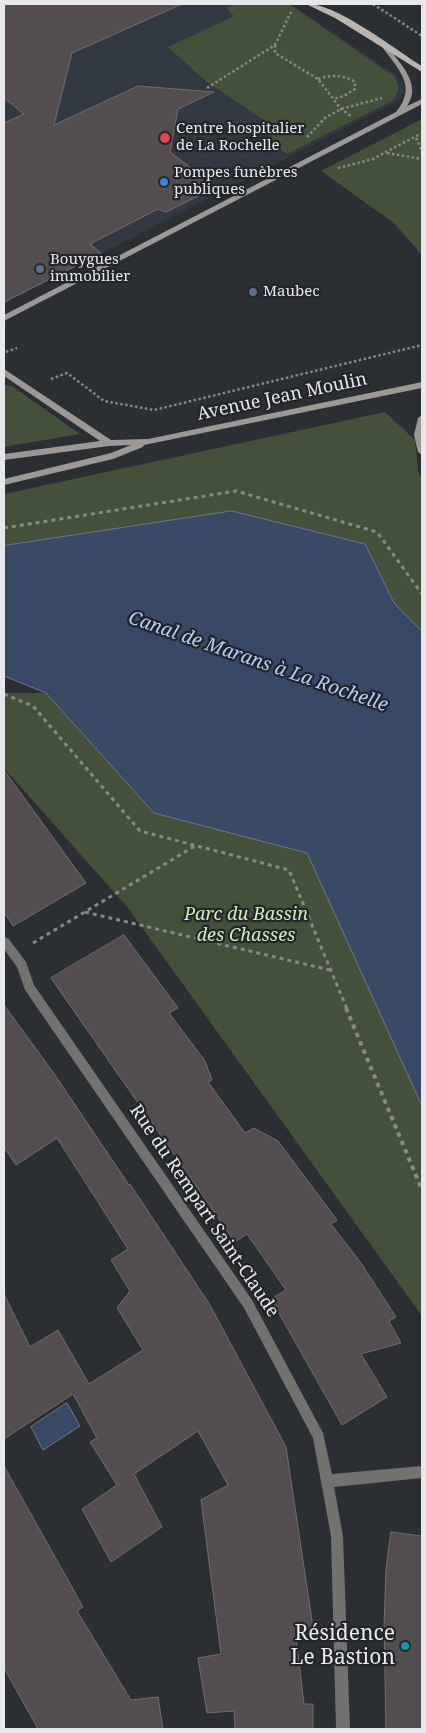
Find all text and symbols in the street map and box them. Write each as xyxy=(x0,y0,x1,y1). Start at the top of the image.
place label: Centre hospitalier de La Rochelle xyxy=(176,120,304,155)
marker: Centre hospitalier de La Rochelle xyxy=(158,131,172,145)
place label: Pompes funèbres publiques xyxy=(174,164,298,199)
marker: Pompes funèbres publiques xyxy=(158,176,170,188)
place label: Bouygues immobilier xyxy=(50,251,130,286)
marker: Bouygues immobilier xyxy=(34,263,46,275)
place label: Maubec xyxy=(263,283,320,301)
marker: Maubec xyxy=(247,286,259,298)
street label: Avenue Jean Moulin xyxy=(195,368,369,426)
water label: Canal de Marans à La Rochelle xyxy=(125,607,391,717)
park label: Parc du Bassin des Chasses xyxy=(184,904,308,946)
street label: Rue du Rempart Saint-Claude xyxy=(125,1101,283,1321)
place label: Résidence Le Bastion xyxy=(290,1621,395,1671)
marker: Résidence Le Bastion xyxy=(399,1640,411,1652)

